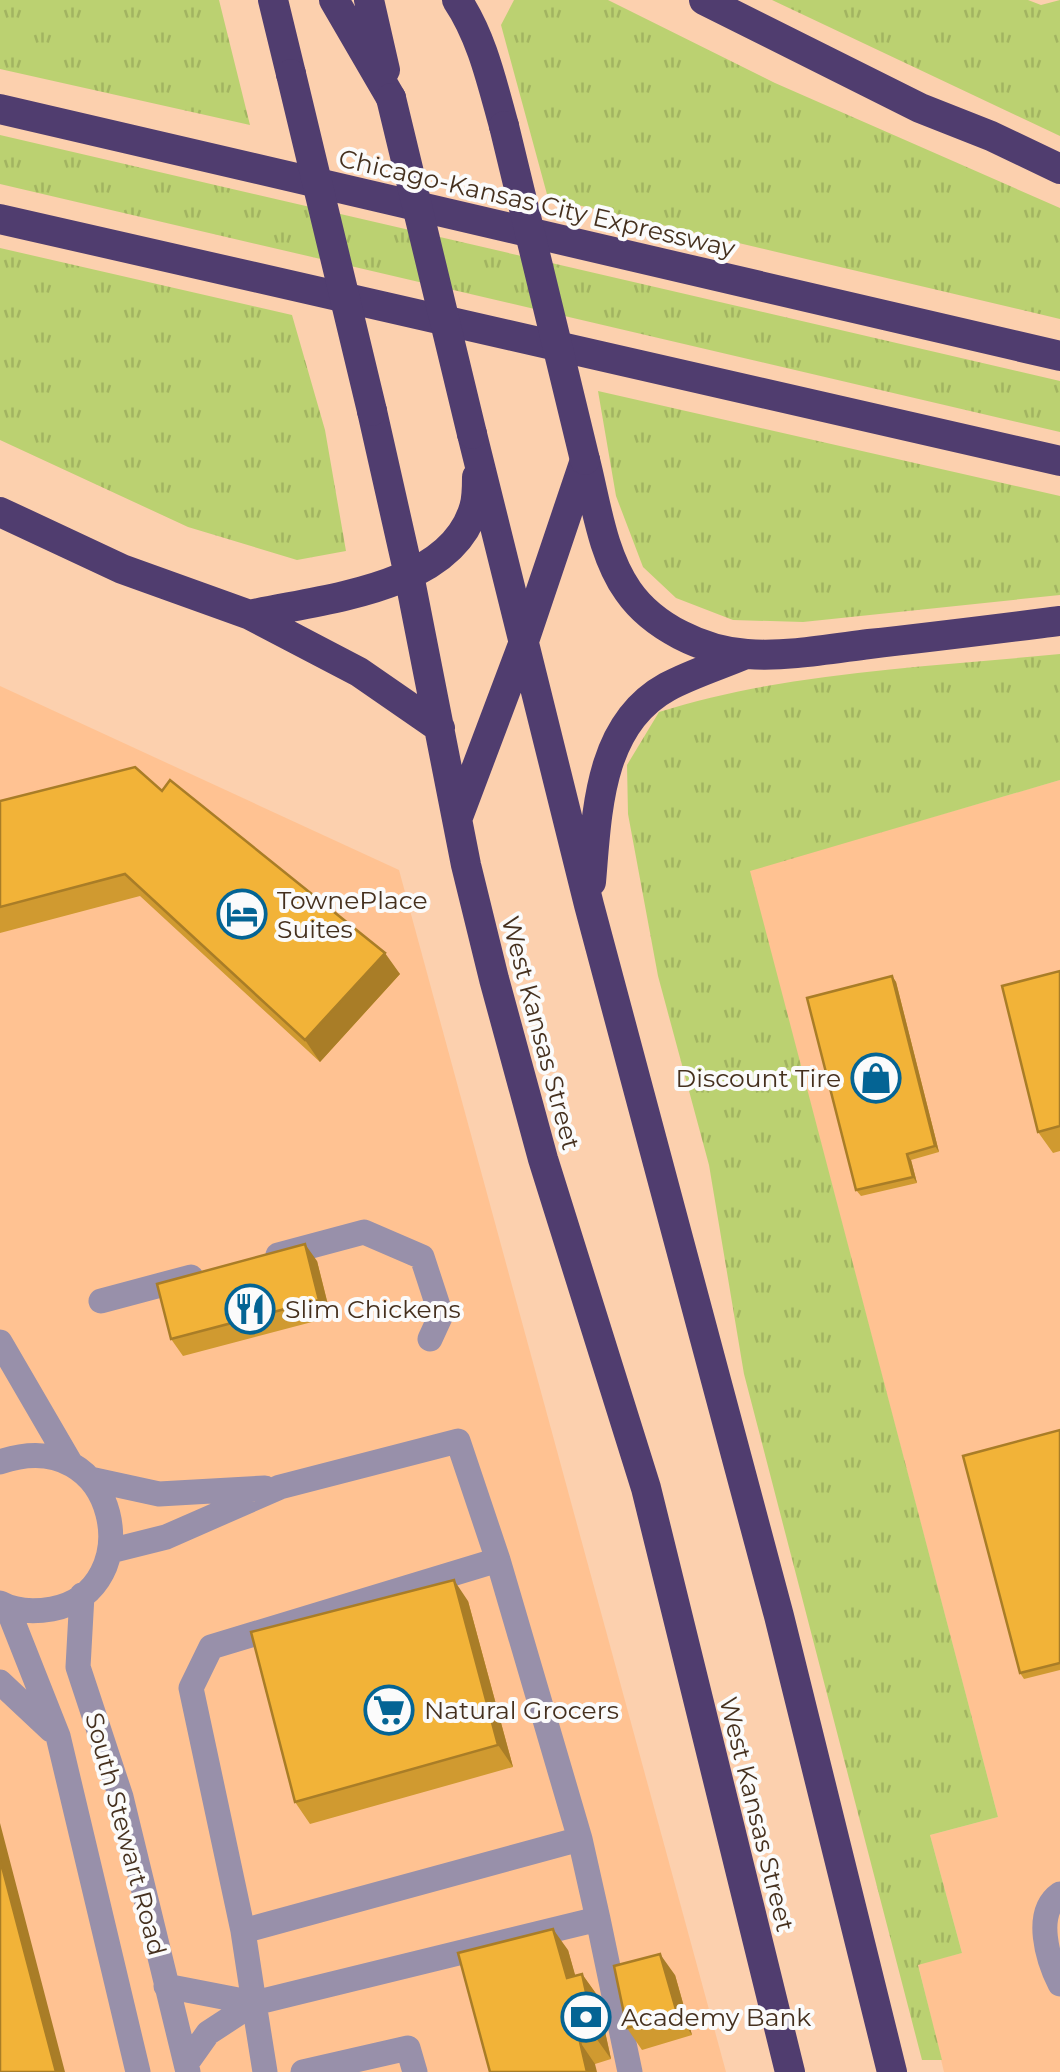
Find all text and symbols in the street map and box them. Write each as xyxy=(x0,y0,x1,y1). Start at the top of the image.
street label: Chicago-Kansas City Expressway xyxy=(336,143,739,263)
place label: TownePlace Suites xyxy=(277,885,428,944)
hotel icon: TownePlace Suites xyxy=(216,888,268,940)
street label: West Kansas Street xyxy=(495,913,587,1153)
shop icon: Discount Tire xyxy=(850,1052,902,1104)
place label: Discount Tire xyxy=(676,1063,841,1093)
restaurant icon: Slim Chickens xyxy=(224,1283,276,1335)
place label: Slim Chickens xyxy=(285,1294,461,1324)
supermarket icon: Natural Grocers xyxy=(363,1684,415,1736)
street label: West Kansas Street xyxy=(713,1694,801,1934)
place label: Natural Grocers xyxy=(424,1695,619,1725)
street label: South Stewart Road xyxy=(79,1709,173,1959)
bank icon: Academy Bank xyxy=(560,1991,612,2043)
place label: Academy Bank xyxy=(621,2002,811,2032)

